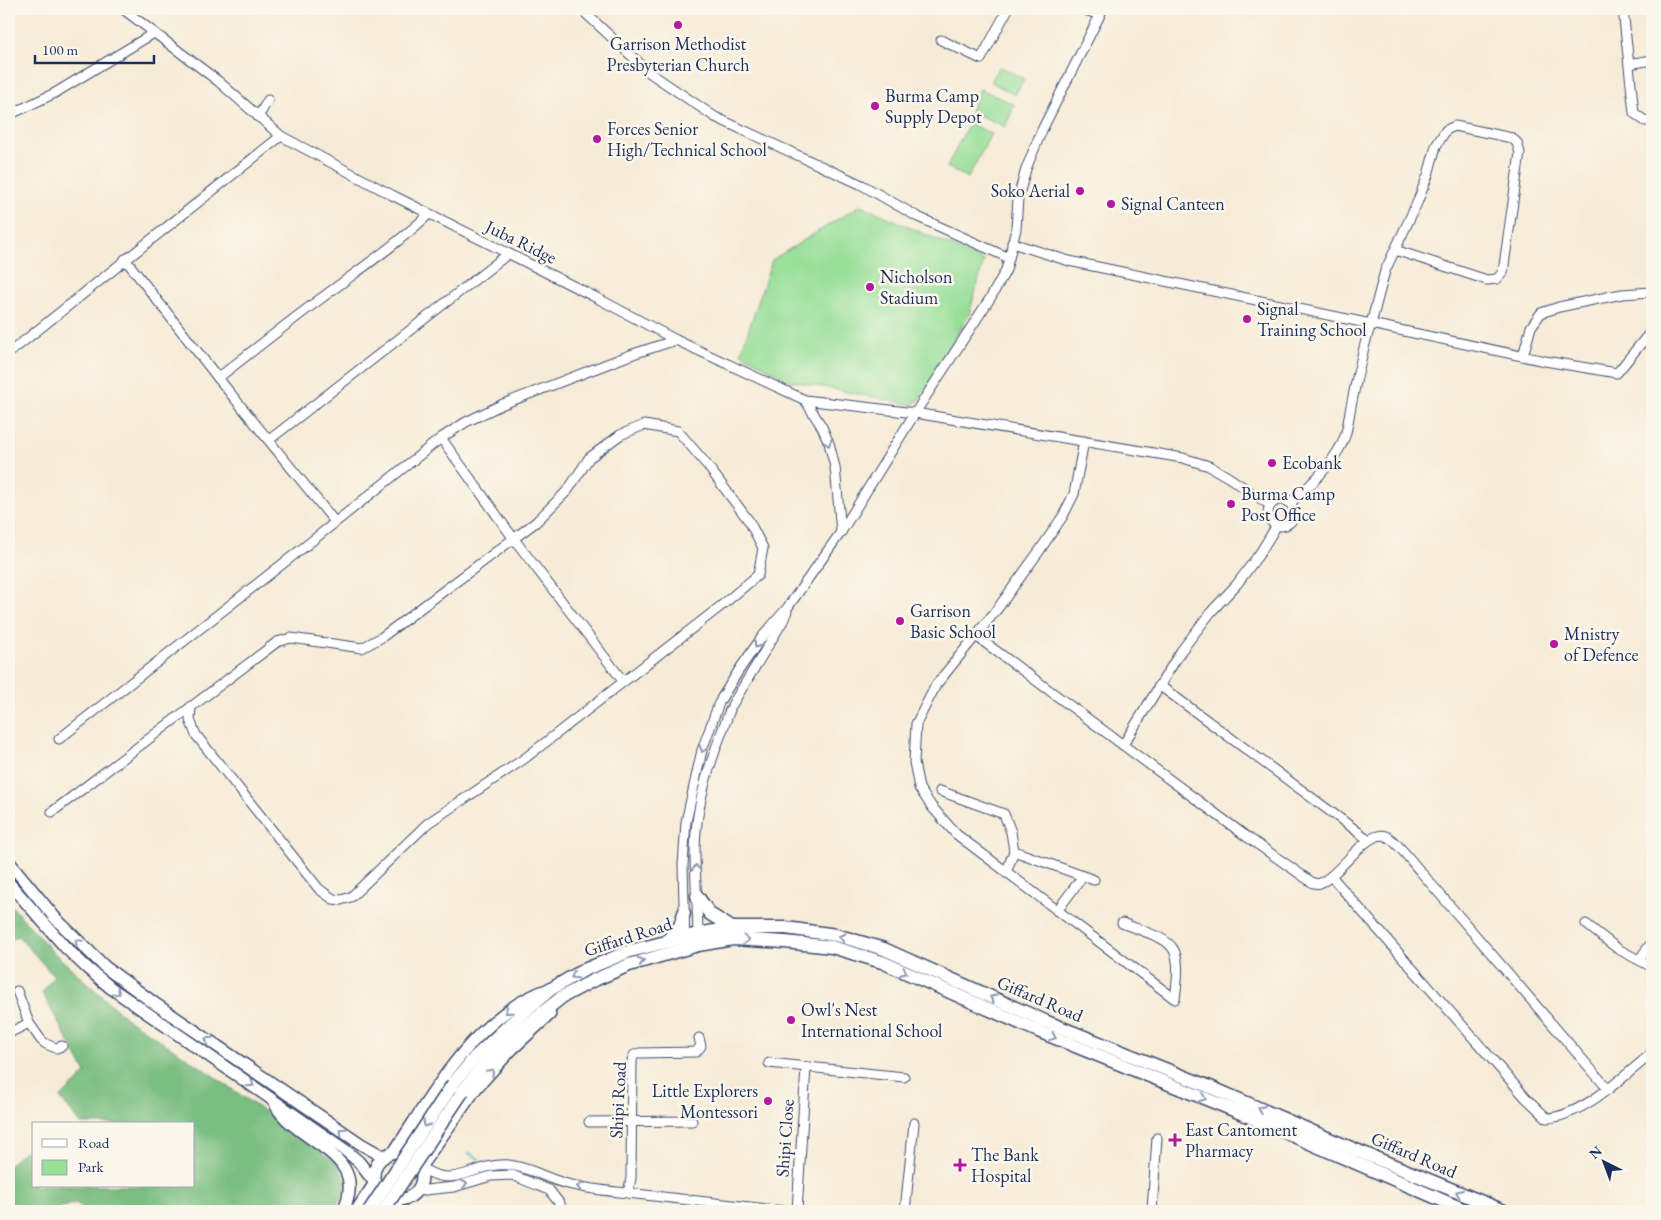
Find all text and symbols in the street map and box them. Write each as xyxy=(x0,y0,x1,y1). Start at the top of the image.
marker: Garrison Methodist Presbyterian Church xyxy=(672,19,684,31)
scale bar xyxy=(35,32,154,64)
place label: Garrison Methodist Presbyterian Church xyxy=(606,32,750,76)
text: 100 m xyxy=(42,40,79,59)
place label: Burma Camp Supply Depot xyxy=(885,84,982,128)
marker: Burma Camp Supply Depot xyxy=(869,100,881,112)
place label: Forces Senior High/Technical School xyxy=(607,117,767,161)
marker: Forces Senior High/Technical School xyxy=(591,133,603,145)
place label: Soko Aerial xyxy=(991,179,1070,202)
marker: Soko Aerial xyxy=(1074,185,1086,197)
place label: Signal Canteen xyxy=(1121,192,1225,215)
marker: Signal Canteen xyxy=(1105,198,1117,210)
street label: Juba Ridge xyxy=(480,214,561,269)
place label: Nicholson Stadium xyxy=(880,265,953,309)
marker: Nicholson Stadium xyxy=(864,281,876,293)
place label: Signal Training School xyxy=(1257,297,1367,341)
marker: Signal Training School xyxy=(1241,313,1253,325)
one-way arrow xyxy=(822,438,832,446)
place label: Ecobank xyxy=(1282,451,1342,474)
marker: Ecobank xyxy=(1266,457,1278,469)
place label: Burma Camp Post Office xyxy=(1241,482,1335,526)
marker: Burma Camp Post Office xyxy=(1225,498,1237,510)
place label: Garrison Basic School xyxy=(910,599,996,643)
marker: Garrison Basic School xyxy=(894,615,906,627)
place label: Mnistry of Defence xyxy=(1564,622,1639,666)
marker: Mnistry of Defence xyxy=(1548,638,1560,650)
one-way arrow xyxy=(754,639,763,648)
one-way arrow xyxy=(699,744,709,752)
one-way arrow xyxy=(690,863,701,871)
street label: Giffard Road xyxy=(581,911,676,962)
one-way arrow xyxy=(838,932,847,943)
one-way arrow xyxy=(742,934,750,945)
one-way arrow xyxy=(75,939,84,948)
one-way arrow xyxy=(636,957,644,967)
one-way arrow xyxy=(899,966,908,977)
one-way arrow xyxy=(570,969,579,979)
street label: Giffard Road xyxy=(994,970,1087,1027)
one-way arrow xyxy=(111,986,121,995)
one-way arrow xyxy=(989,993,998,1004)
place label: Owl's Nest International School xyxy=(801,998,942,1042)
one-way arrow xyxy=(505,1005,514,1014)
marker: Owl's Nest International School xyxy=(785,1014,797,1026)
one-way arrow xyxy=(1048,1031,1057,1041)
one-way arrow xyxy=(204,1037,213,1046)
street label: Shipi Road xyxy=(604,1060,631,1139)
one-way arrow xyxy=(485,1068,494,1077)
one-way arrow xyxy=(245,1078,254,1088)
place label: Little Explorers Montessori xyxy=(652,1079,759,1123)
one-way arrow xyxy=(1198,1092,1207,1102)
marker: Little Explorers Montessori xyxy=(762,1095,774,1107)
street label: Shipi Close xyxy=(770,1098,799,1178)
one-way arrow xyxy=(1257,1105,1266,1116)
place label: East Cantoment Pharmacy xyxy=(1185,1118,1298,1162)
one-way arrow xyxy=(423,1119,432,1128)
legend xyxy=(32,1122,195,1188)
street label: Giffard Road xyxy=(1368,1126,1461,1183)
one-way arrow xyxy=(338,1128,348,1137)
text: Road xyxy=(78,1133,110,1152)
marker: East Cantoment Pharmacy xyxy=(1169,1134,1181,1146)
north arrow xyxy=(1578,1138,1628,1188)
text: N xyxy=(1585,1141,1606,1163)
place label: The Bank Hospital xyxy=(971,1143,1039,1187)
text: Park xyxy=(78,1157,105,1176)
marker: The Bank Hospital xyxy=(953,1158,967,1172)
one-way arrow xyxy=(460,1179,468,1189)
one-way arrow xyxy=(576,1182,585,1192)
one-way arrow xyxy=(1455,1188,1464,1199)

